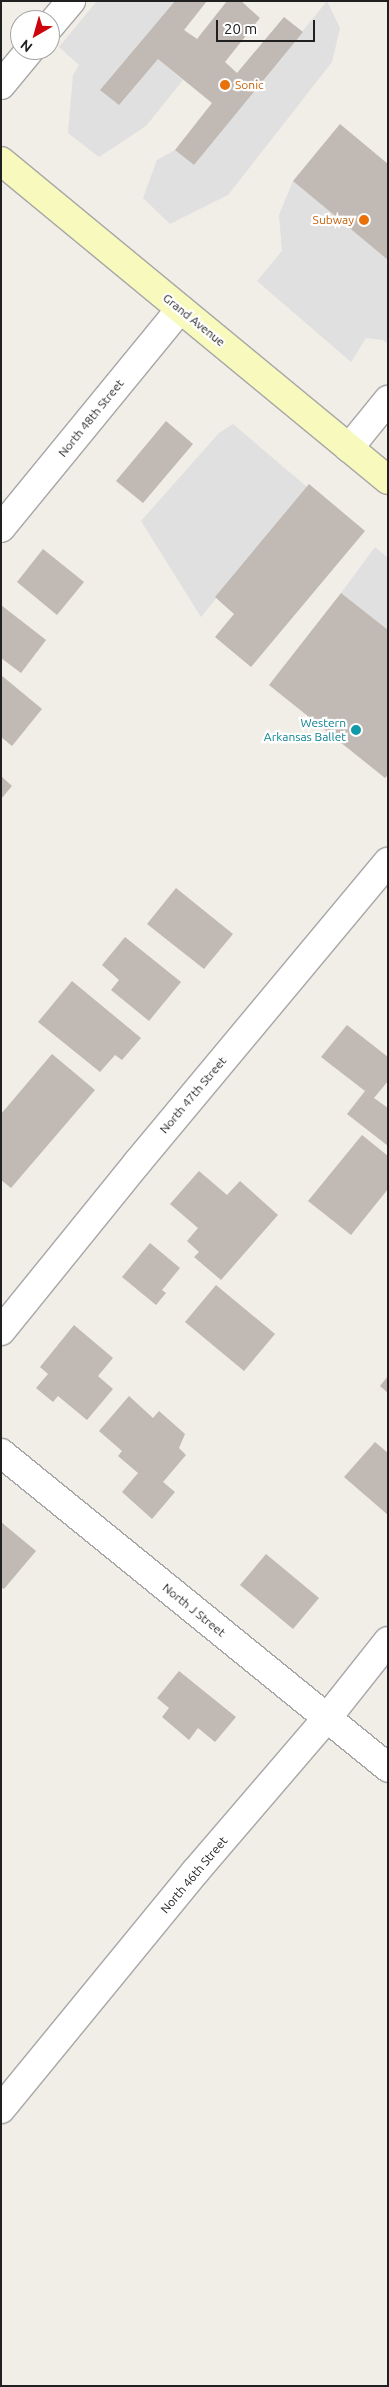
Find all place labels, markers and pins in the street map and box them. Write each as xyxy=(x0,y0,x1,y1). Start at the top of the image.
place label: Sonic xyxy=(235,78,264,92)
marker: Sonic xyxy=(219,79,231,91)
place label: Subway xyxy=(313,213,354,227)
marker: Subway xyxy=(358,214,370,226)
place label: Western Arkansas Ballet xyxy=(264,716,346,744)
marker: Western Arkansas Ballet xyxy=(350,724,362,736)

